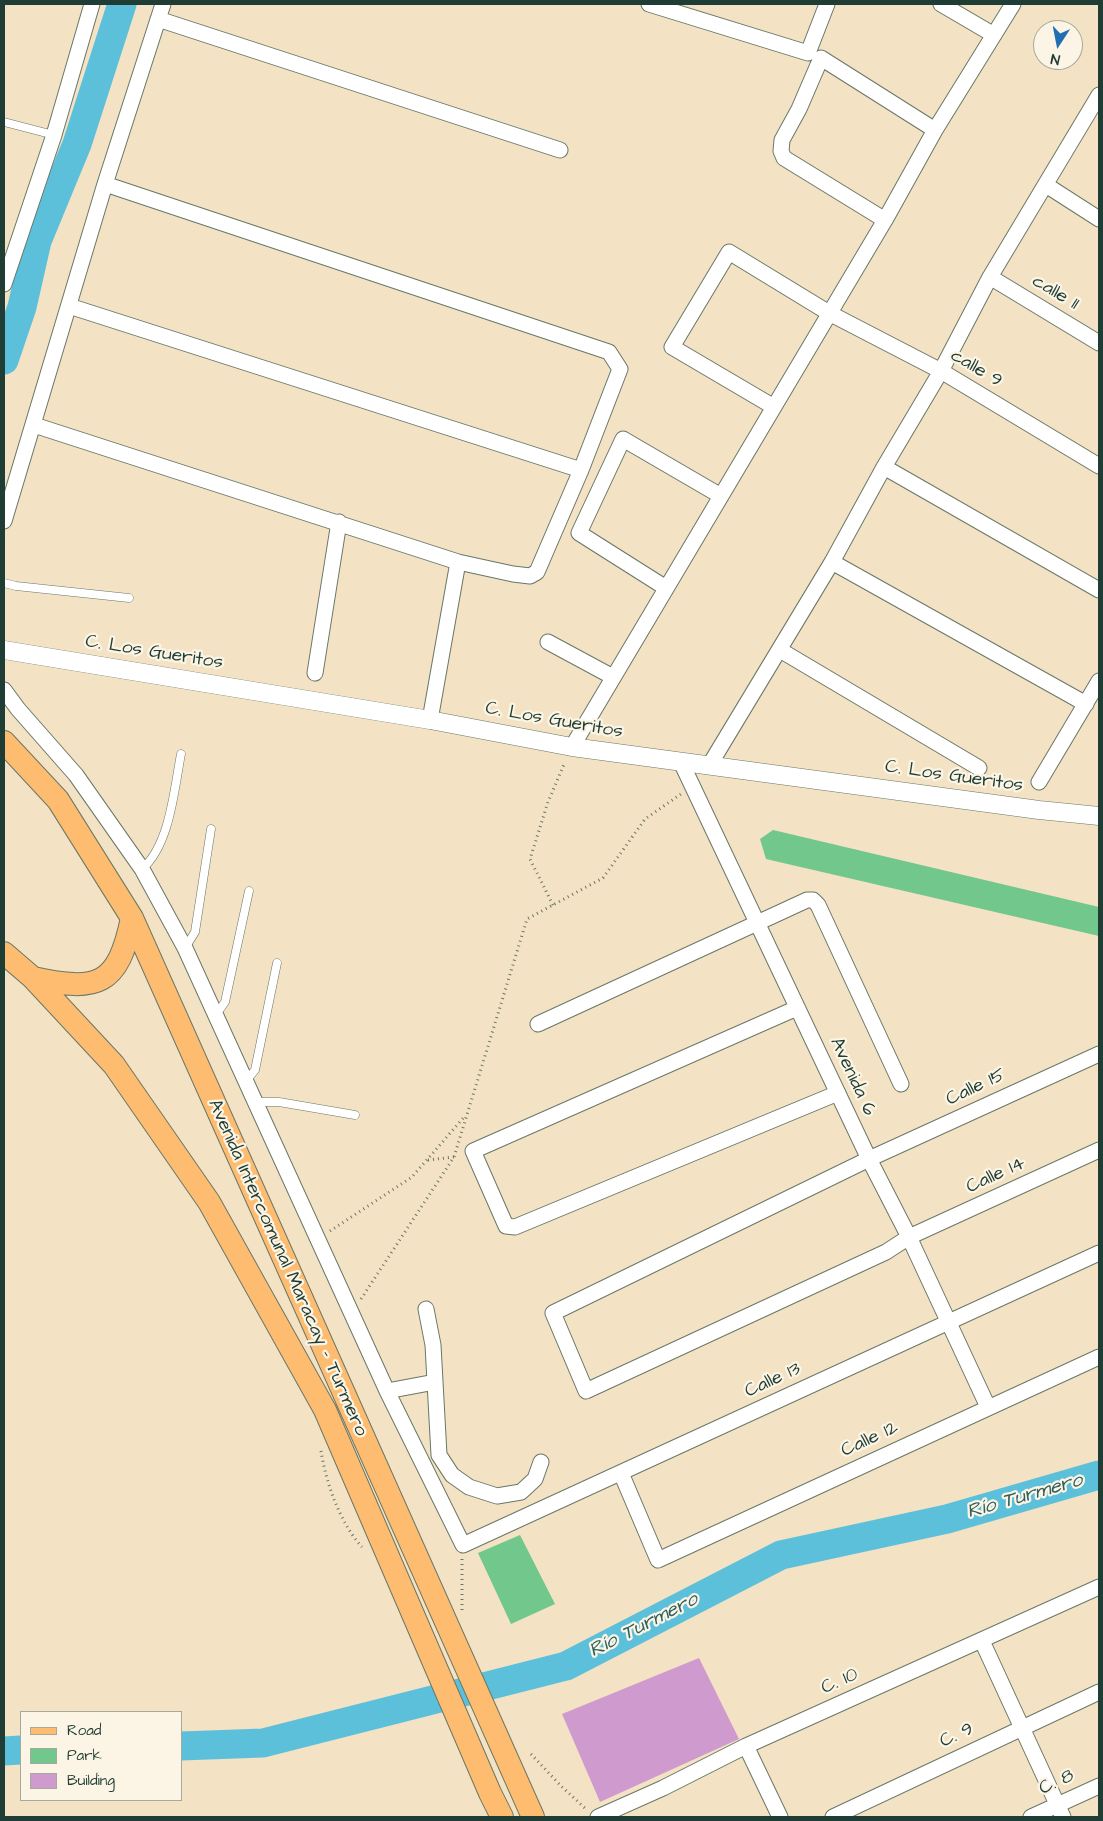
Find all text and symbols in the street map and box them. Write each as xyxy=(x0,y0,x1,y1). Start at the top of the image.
north arrow xyxy=(1033,20,1083,70)
text: N xyxy=(1049,48,1062,69)
street label: calle 11 xyxy=(1028,270,1082,316)
street label: calle 9 xyxy=(946,345,1006,393)
street label: C. Los Gueritos xyxy=(84,631,224,675)
street label: C. Los Gueritos xyxy=(484,698,624,744)
street label: C. Los Gueritos xyxy=(884,756,1024,798)
street label: Avenida 6 xyxy=(824,1034,880,1120)
street label: Calle 15 xyxy=(943,1064,1009,1112)
street label: Avenida Intercomunal Maracay - Turmero xyxy=(202,1096,372,1440)
street label: Calle 14 xyxy=(963,1152,1029,1200)
street label: Calle 13 xyxy=(741,1358,805,1404)
street label: Calle 12 xyxy=(838,1417,902,1463)
water label: Río Turmero xyxy=(965,1469,1085,1525)
water label: Río Turmero xyxy=(586,1588,702,1664)
street label: C. 10 xyxy=(818,1664,862,1700)
legend xyxy=(20,1711,182,1801)
street label: C. 9 xyxy=(937,1718,977,1754)
text: Road xyxy=(67,1720,101,1741)
text: Park xyxy=(67,1745,102,1766)
street label: C. 8 xyxy=(1036,1765,1078,1801)
text: Building xyxy=(67,1770,115,1791)

